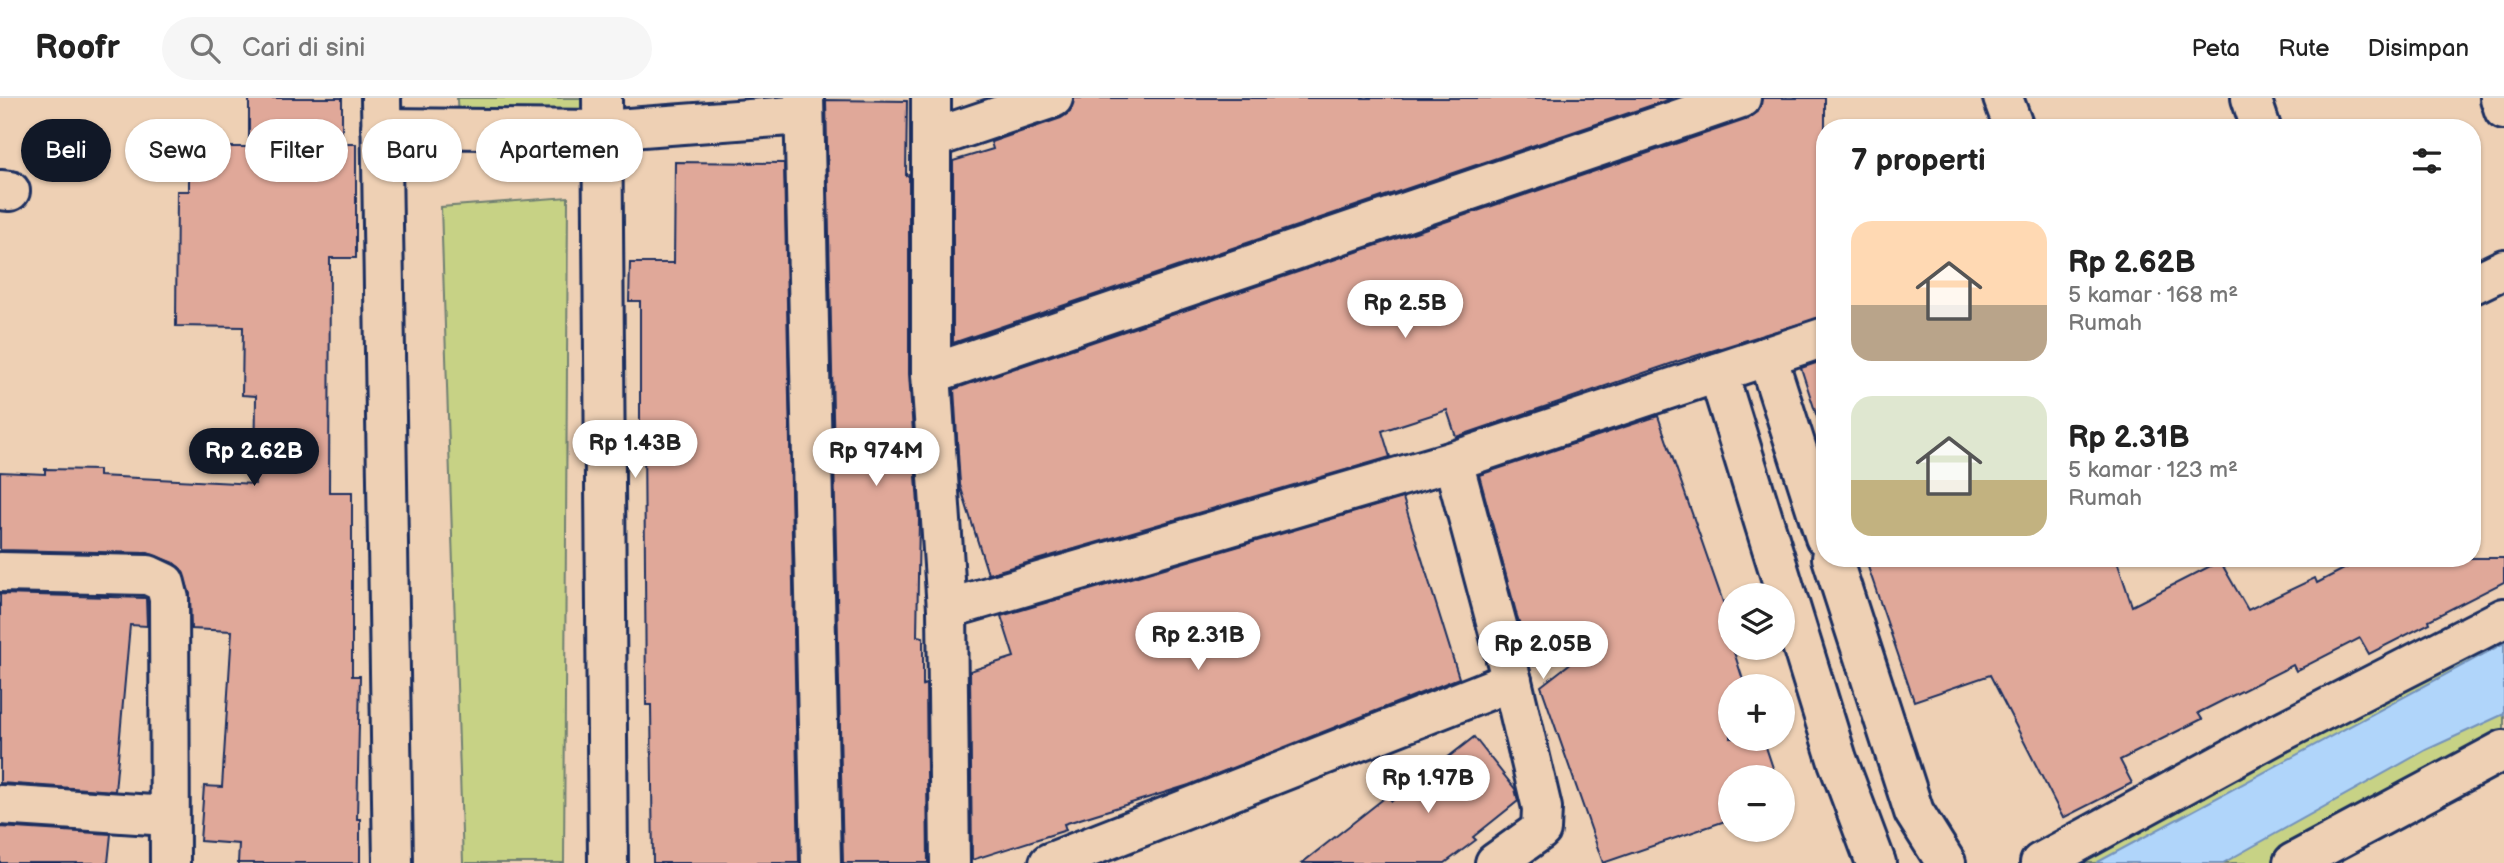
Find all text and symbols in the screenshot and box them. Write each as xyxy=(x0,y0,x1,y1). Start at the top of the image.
search box xyxy=(162,17,652,80)
text: Roofr xyxy=(35,28,120,68)
icon: search xyxy=(186,29,224,67)
text: Cari di sini xyxy=(242,33,365,64)
text: Peta xyxy=(2192,34,2240,63)
text: Rute xyxy=(2278,34,2330,63)
text: Disimpan xyxy=(2368,34,2469,63)
chip: Beli xyxy=(21,119,111,182)
chip: Sewa xyxy=(125,119,231,182)
chip: Filter xyxy=(245,119,348,182)
chip: Baru xyxy=(362,119,462,182)
chip: Apartemen xyxy=(476,119,643,182)
icon: filters xyxy=(2408,142,2446,180)
text: 7 properti xyxy=(1851,143,1986,179)
text: Rp 2.62B xyxy=(2068,245,2196,281)
icon: home xyxy=(1907,249,1991,333)
pin: Rp 2.5B xyxy=(1340,280,1470,340)
text: 5 kamar · 168 m² xyxy=(2068,281,2238,309)
text: Rp 2.5B xyxy=(1363,289,1447,317)
text: Rumah xyxy=(2068,309,2142,337)
pin: Rp 1.43B xyxy=(563,420,707,480)
text: Rp 2.31B xyxy=(2068,420,2190,456)
icon: home xyxy=(1907,424,1991,508)
pin: Rp 2.62B xyxy=(182,428,326,488)
pin: Rp 974M xyxy=(811,428,941,488)
text: Rp 1.43B xyxy=(588,429,682,457)
text: Rp 2.62B xyxy=(205,437,303,465)
text: Rp 974M xyxy=(829,437,923,465)
text: 5 kamar · 123 m² xyxy=(2068,456,2238,484)
text: Rumah xyxy=(2068,484,2142,512)
map controls xyxy=(1718,583,1795,842)
button: layers xyxy=(1718,583,1795,660)
pin: Rp 2.31B xyxy=(1126,612,1270,672)
text: Rp 2.31B xyxy=(1151,621,1245,649)
pin: Rp 2.05B xyxy=(1471,622,1615,681)
text: Rp 2.05B xyxy=(1494,630,1592,658)
button: + xyxy=(1718,674,1795,751)
pin: Rp 1.97B xyxy=(1356,756,1500,815)
text: Rp 1.97B xyxy=(1382,764,1474,792)
button: − xyxy=(1718,765,1795,842)

